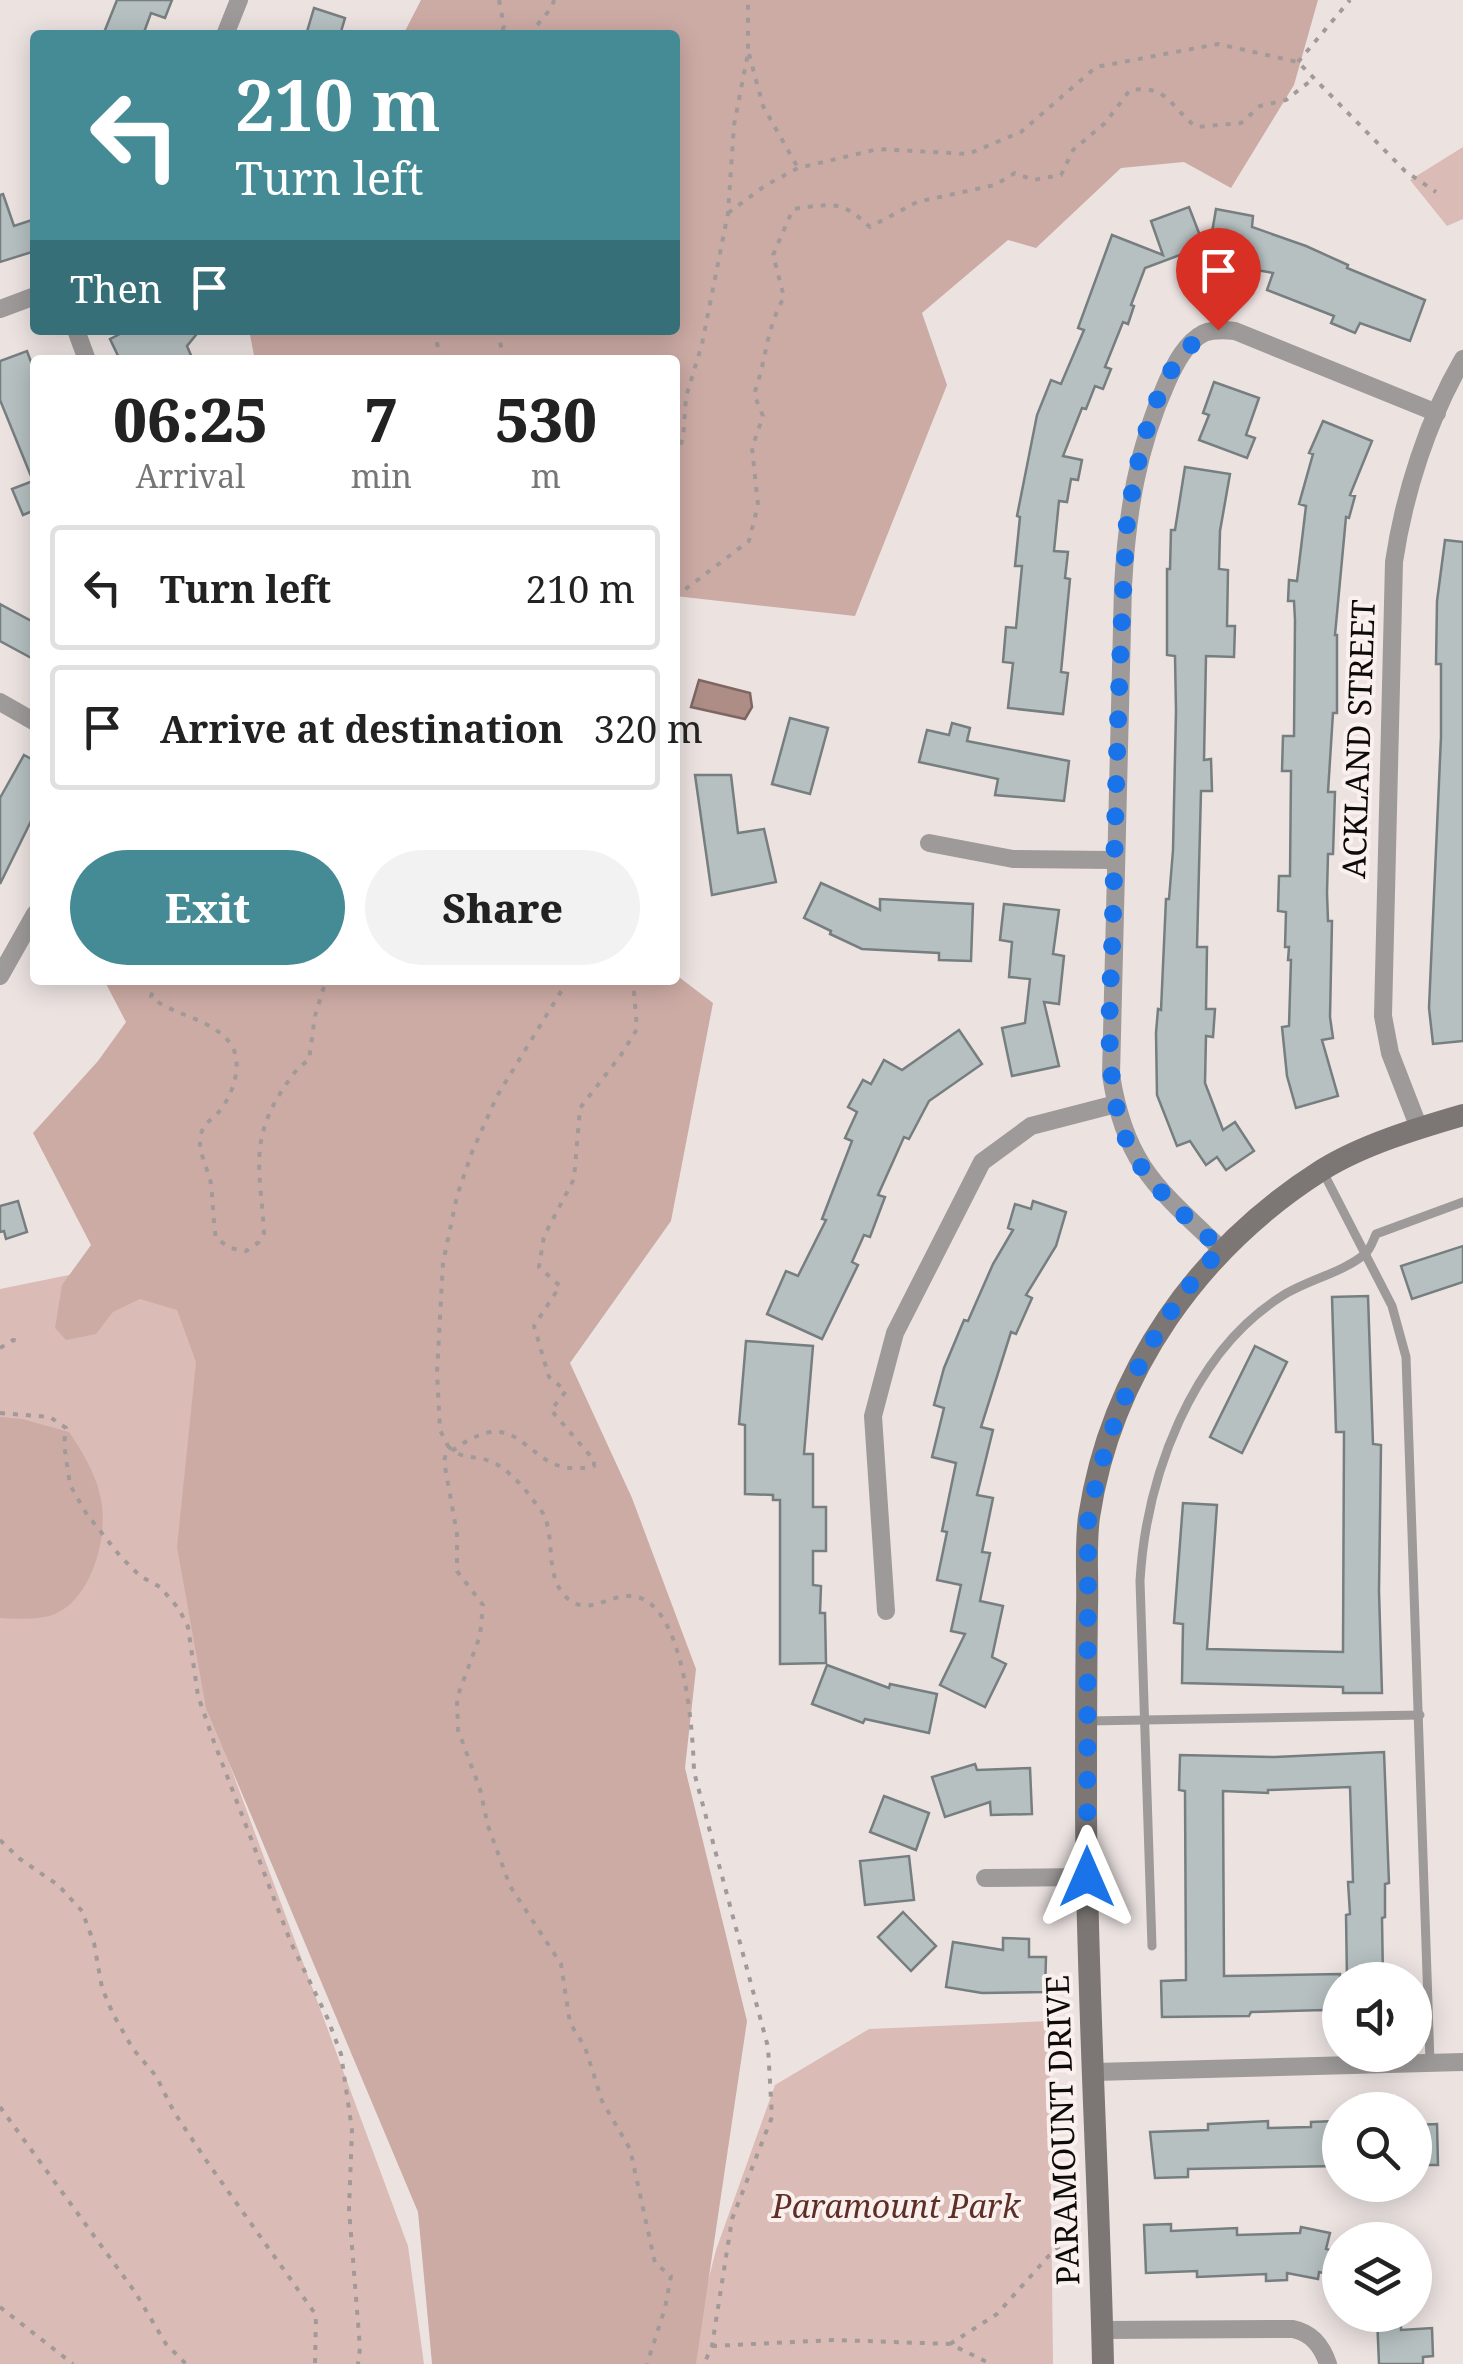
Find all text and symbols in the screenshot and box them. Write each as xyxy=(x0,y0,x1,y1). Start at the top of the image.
text: 210 m xyxy=(235,56,441,152)
icon: left xyxy=(70,70,200,200)
text: Turn left xyxy=(235,147,424,208)
pin xyxy=(1176,228,1261,331)
icon: arrive xyxy=(1191,243,1246,298)
icon: arrive xyxy=(182,260,237,315)
text: Then xyxy=(70,262,162,314)
text: 06:25 xyxy=(113,378,268,460)
text: 7 xyxy=(364,378,398,460)
text: 530 xyxy=(495,378,597,460)
text: Arrival xyxy=(136,454,245,497)
text: min xyxy=(351,454,412,497)
text: m xyxy=(531,454,561,497)
icon: left xyxy=(75,560,130,615)
text: Turn left xyxy=(160,562,331,614)
text: 210 m xyxy=(525,562,635,614)
street label: ACKLAND STREET xyxy=(1331,599,1384,879)
icon: arrive xyxy=(75,700,130,755)
text: Arrive at destination xyxy=(160,702,564,754)
text: 320 m xyxy=(594,702,703,754)
button: Exit xyxy=(70,850,345,965)
button: Share xyxy=(365,850,640,965)
position arrow xyxy=(1035,1825,1139,1929)
map controls xyxy=(1322,1962,1432,2332)
button: sound xyxy=(1322,1962,1432,2072)
street label: PARAMOUNT DRIVE xyxy=(1035,1974,1088,2286)
button: search xyxy=(1322,2092,1432,2202)
park label: Paramount Park xyxy=(771,2184,1022,2227)
button: layers xyxy=(1322,2222,1432,2332)

